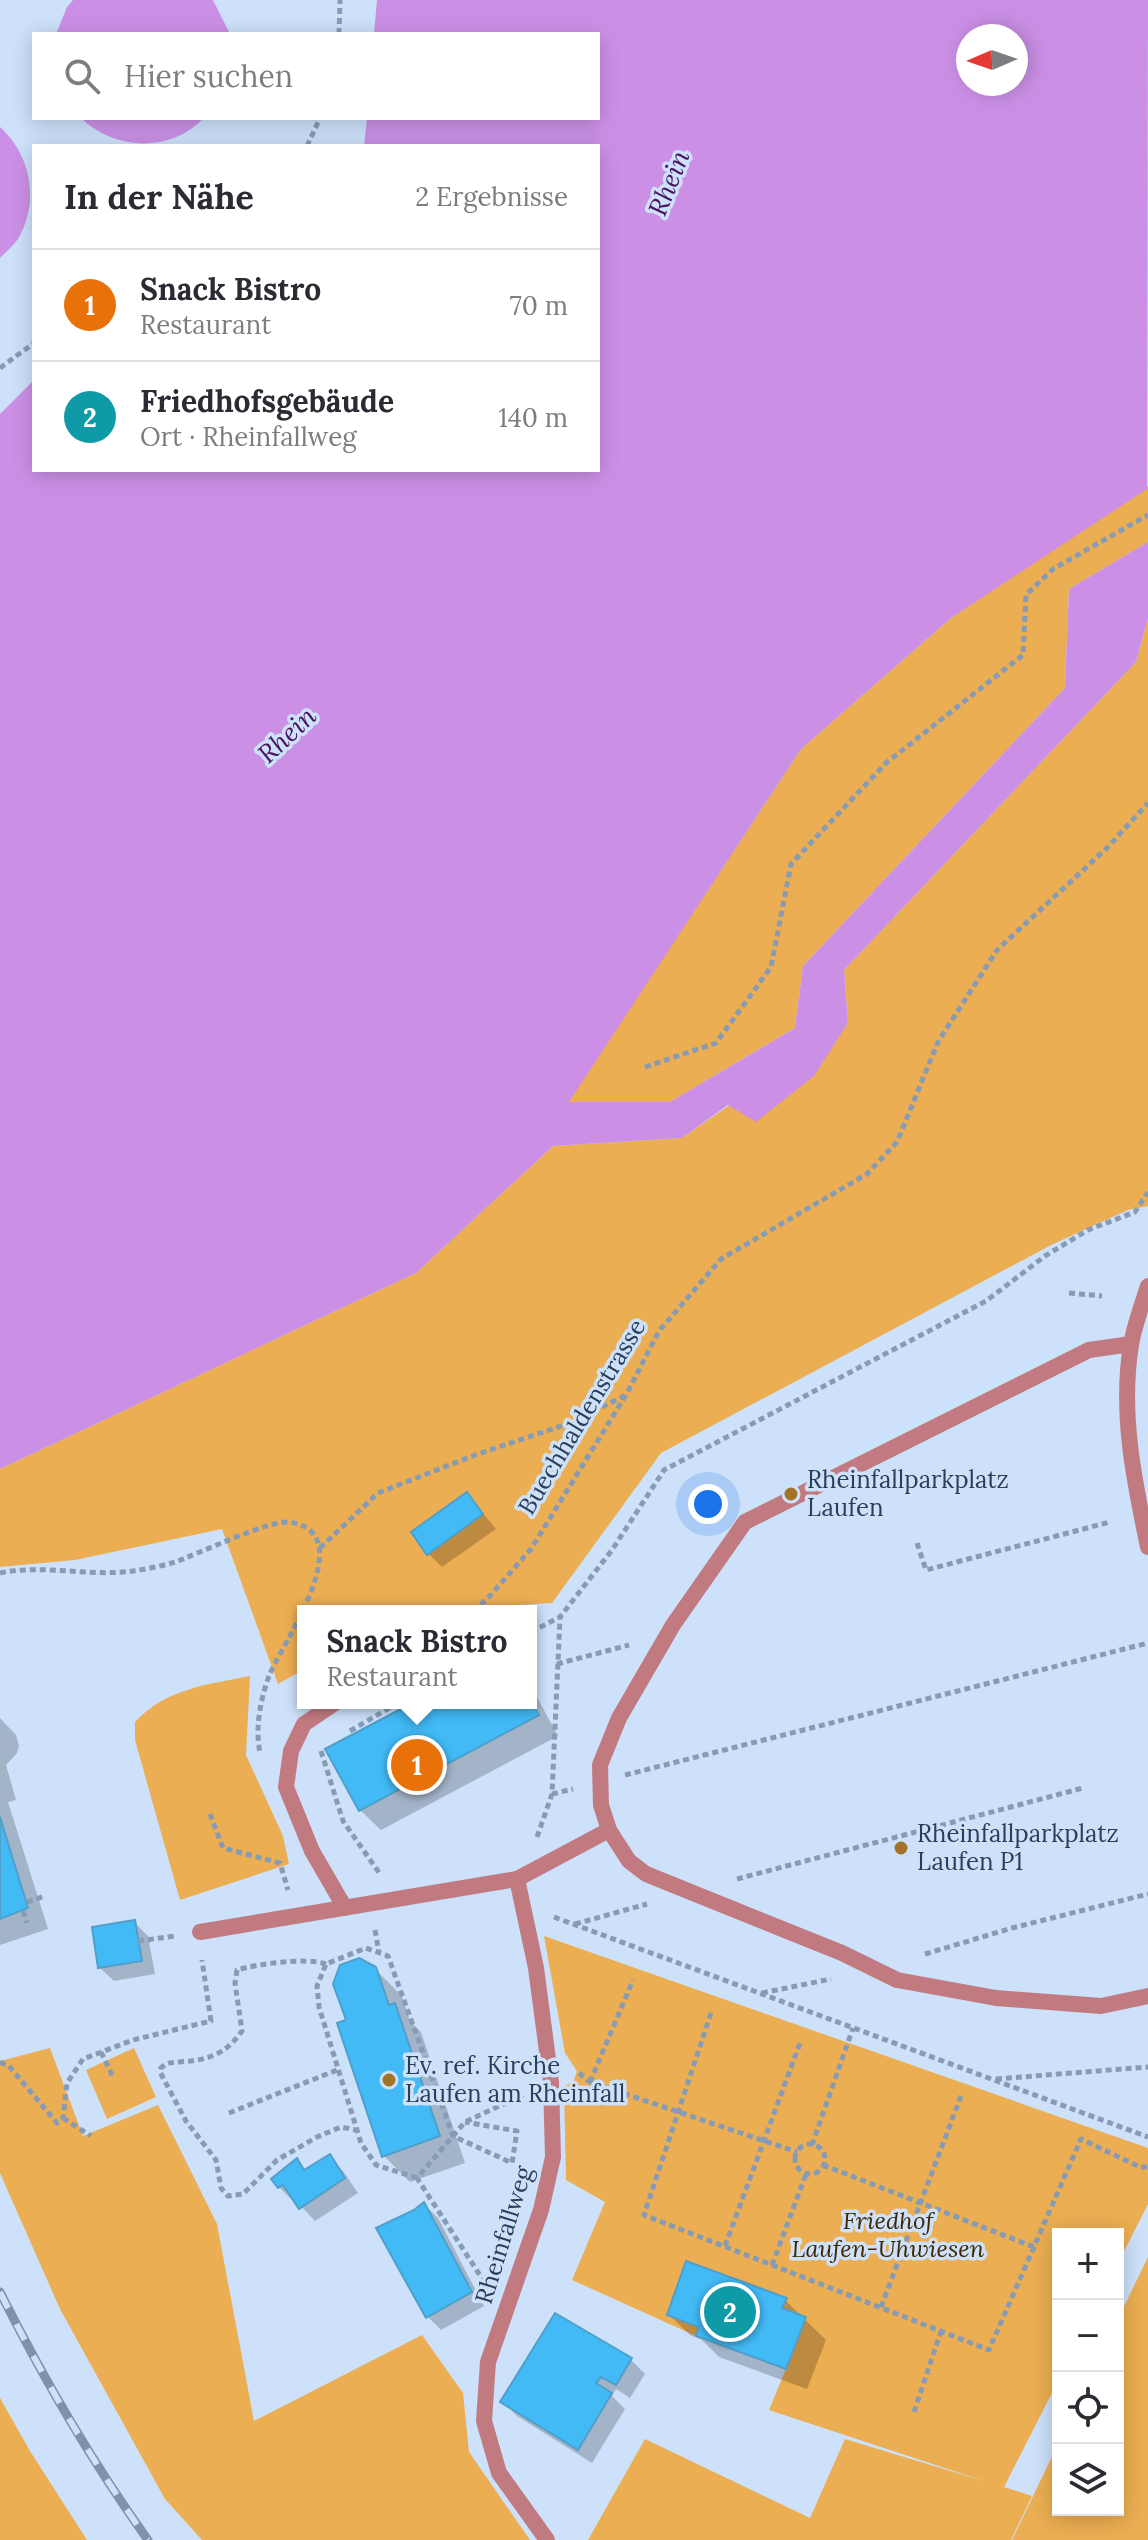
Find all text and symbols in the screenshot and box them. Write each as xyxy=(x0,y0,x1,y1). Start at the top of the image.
north arrow xyxy=(956,24,1028,96)
search box xyxy=(32,32,600,120)
icon: search xyxy=(60,54,104,98)
text: Hier suchen xyxy=(124,57,293,95)
water label: Rhein xyxy=(641,145,697,220)
text: In der Nähe xyxy=(64,175,254,218)
text: 2 Ergebnisse xyxy=(415,180,568,213)
text: Snack Bistro xyxy=(140,270,321,308)
text: 1 xyxy=(85,289,95,322)
text: 70 m xyxy=(510,289,568,322)
text: Restaurant xyxy=(140,308,271,341)
text: Friedhofsgebäude xyxy=(140,382,394,420)
text: 2 xyxy=(83,401,97,434)
text: 140 m xyxy=(498,401,568,434)
text: Ort · Rheinfallweg xyxy=(140,420,357,453)
water label: Rhein xyxy=(251,699,323,770)
street label: Buechhaldenstrasse xyxy=(511,1313,652,1520)
place label: Rheinfallparkplatz Laufen xyxy=(807,1464,1009,1523)
your location xyxy=(688,1484,728,1524)
marker: Rheinfallparkplatz Laufen xyxy=(782,1485,800,1503)
popup xyxy=(297,1605,537,1709)
text: Snack Bistro xyxy=(326,1622,508,1660)
text: Restaurant xyxy=(326,1660,458,1693)
pin: 1 xyxy=(391,1735,443,1795)
place label: Rheinfallparkplatz Laufen P1 xyxy=(917,1818,1119,1877)
marker: Rheinfallparkplatz Laufen P1 xyxy=(892,1839,910,1857)
place label: Ev. ref. Kirche Laufen am Rheinfall xyxy=(405,2050,625,2109)
marker: Ev. ref. Kirche Laufen am Rheinfall xyxy=(380,2071,398,2089)
street label: Rheinfallweg xyxy=(468,2162,539,2307)
park label: Friedhof Laufen-Uhwiesen xyxy=(792,2205,985,2264)
map controls xyxy=(1052,2228,1124,2516)
button: + xyxy=(1052,2228,1124,2300)
pin: 2 xyxy=(704,2282,756,2342)
button: − xyxy=(1052,2300,1124,2372)
button: locate xyxy=(1052,2372,1124,2444)
button: layers xyxy=(1052,2444,1124,2516)

